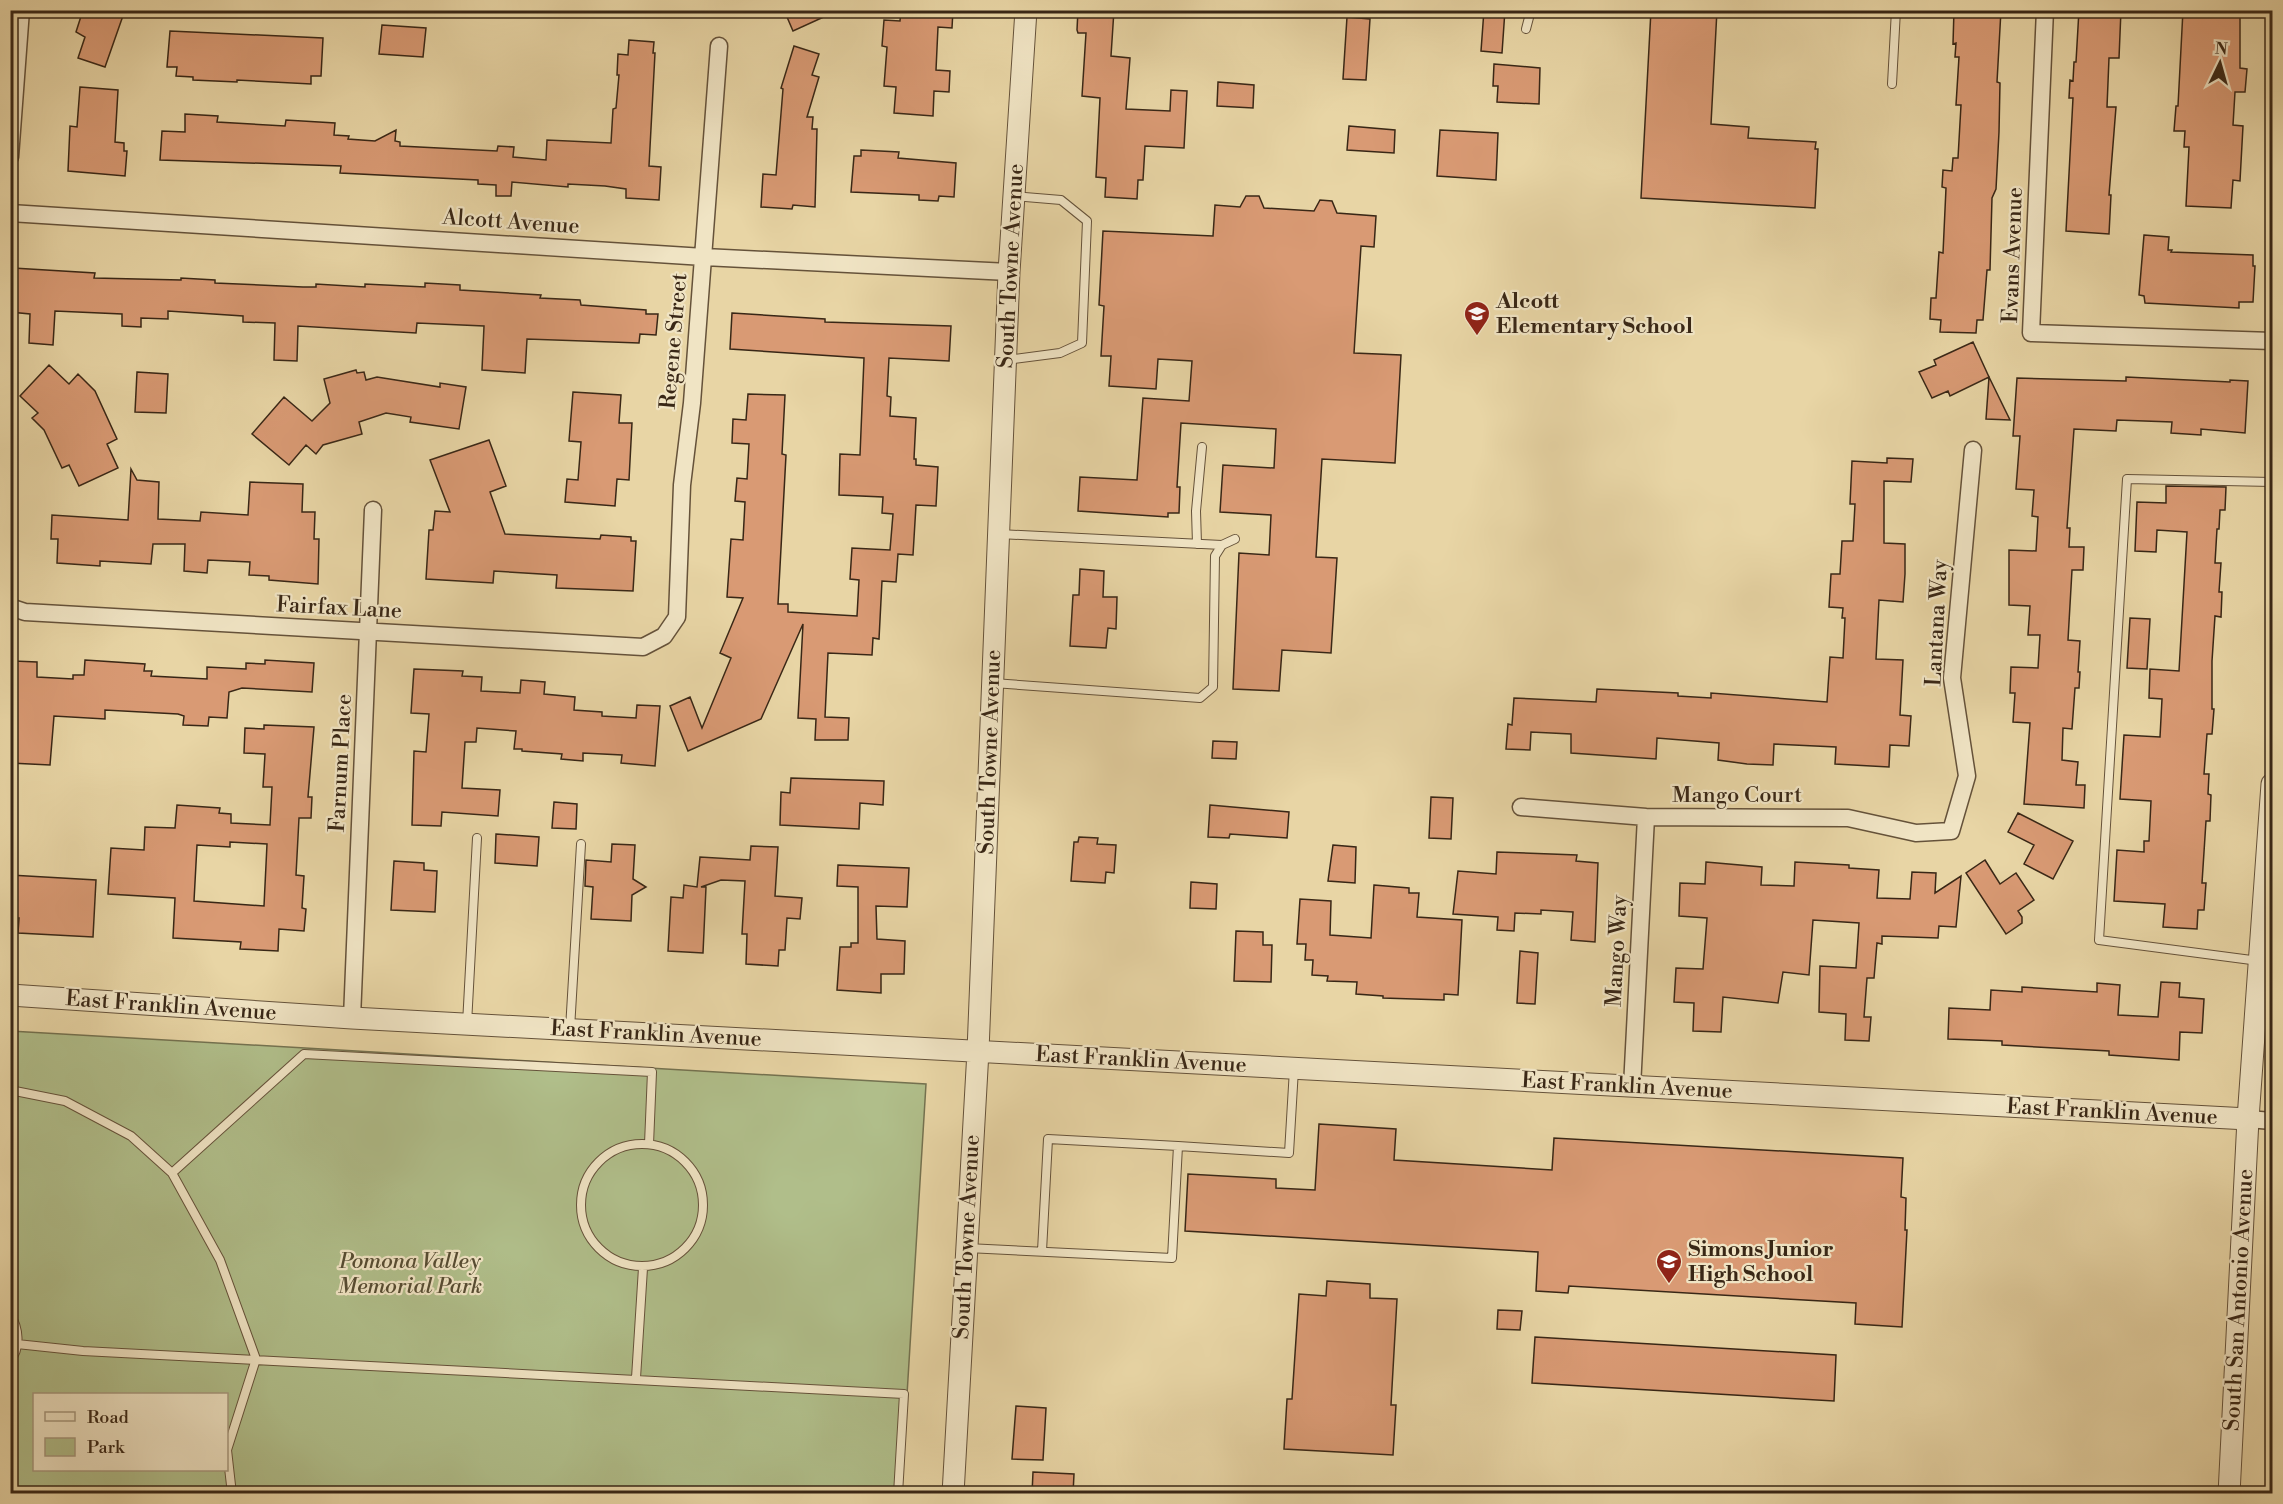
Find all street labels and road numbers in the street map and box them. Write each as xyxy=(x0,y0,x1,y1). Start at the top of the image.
street label: South Towne Avenue xyxy=(992,163,1030,369)
street label: Evans Avenue xyxy=(1997,186,2029,324)
street label: Alcott Avenue xyxy=(440,204,581,240)
street label: Regene Street xyxy=(655,271,693,410)
street label: Lantana Way xyxy=(1920,559,1954,687)
street label: Fairfax Lane xyxy=(275,591,403,625)
street label: South Towne Avenue xyxy=(973,649,1007,855)
street label: Farnum Place xyxy=(324,693,358,833)
street label: Mango Court xyxy=(1672,782,1802,809)
street label: Mango Way xyxy=(1601,894,1633,1008)
street label: East Franklin Avenue xyxy=(64,985,278,1027)
street label: East Franklin Avenue xyxy=(550,1015,762,1053)
street label: East Franklin Avenue xyxy=(1035,1041,1247,1079)
street label: East Franklin Avenue xyxy=(1521,1067,1733,1105)
street label: East Franklin Avenue xyxy=(2006,1093,2218,1131)
street label: South Towne Avenue xyxy=(948,1134,986,1340)
street label: South San Antonio Avenue xyxy=(2219,1168,2259,1432)

